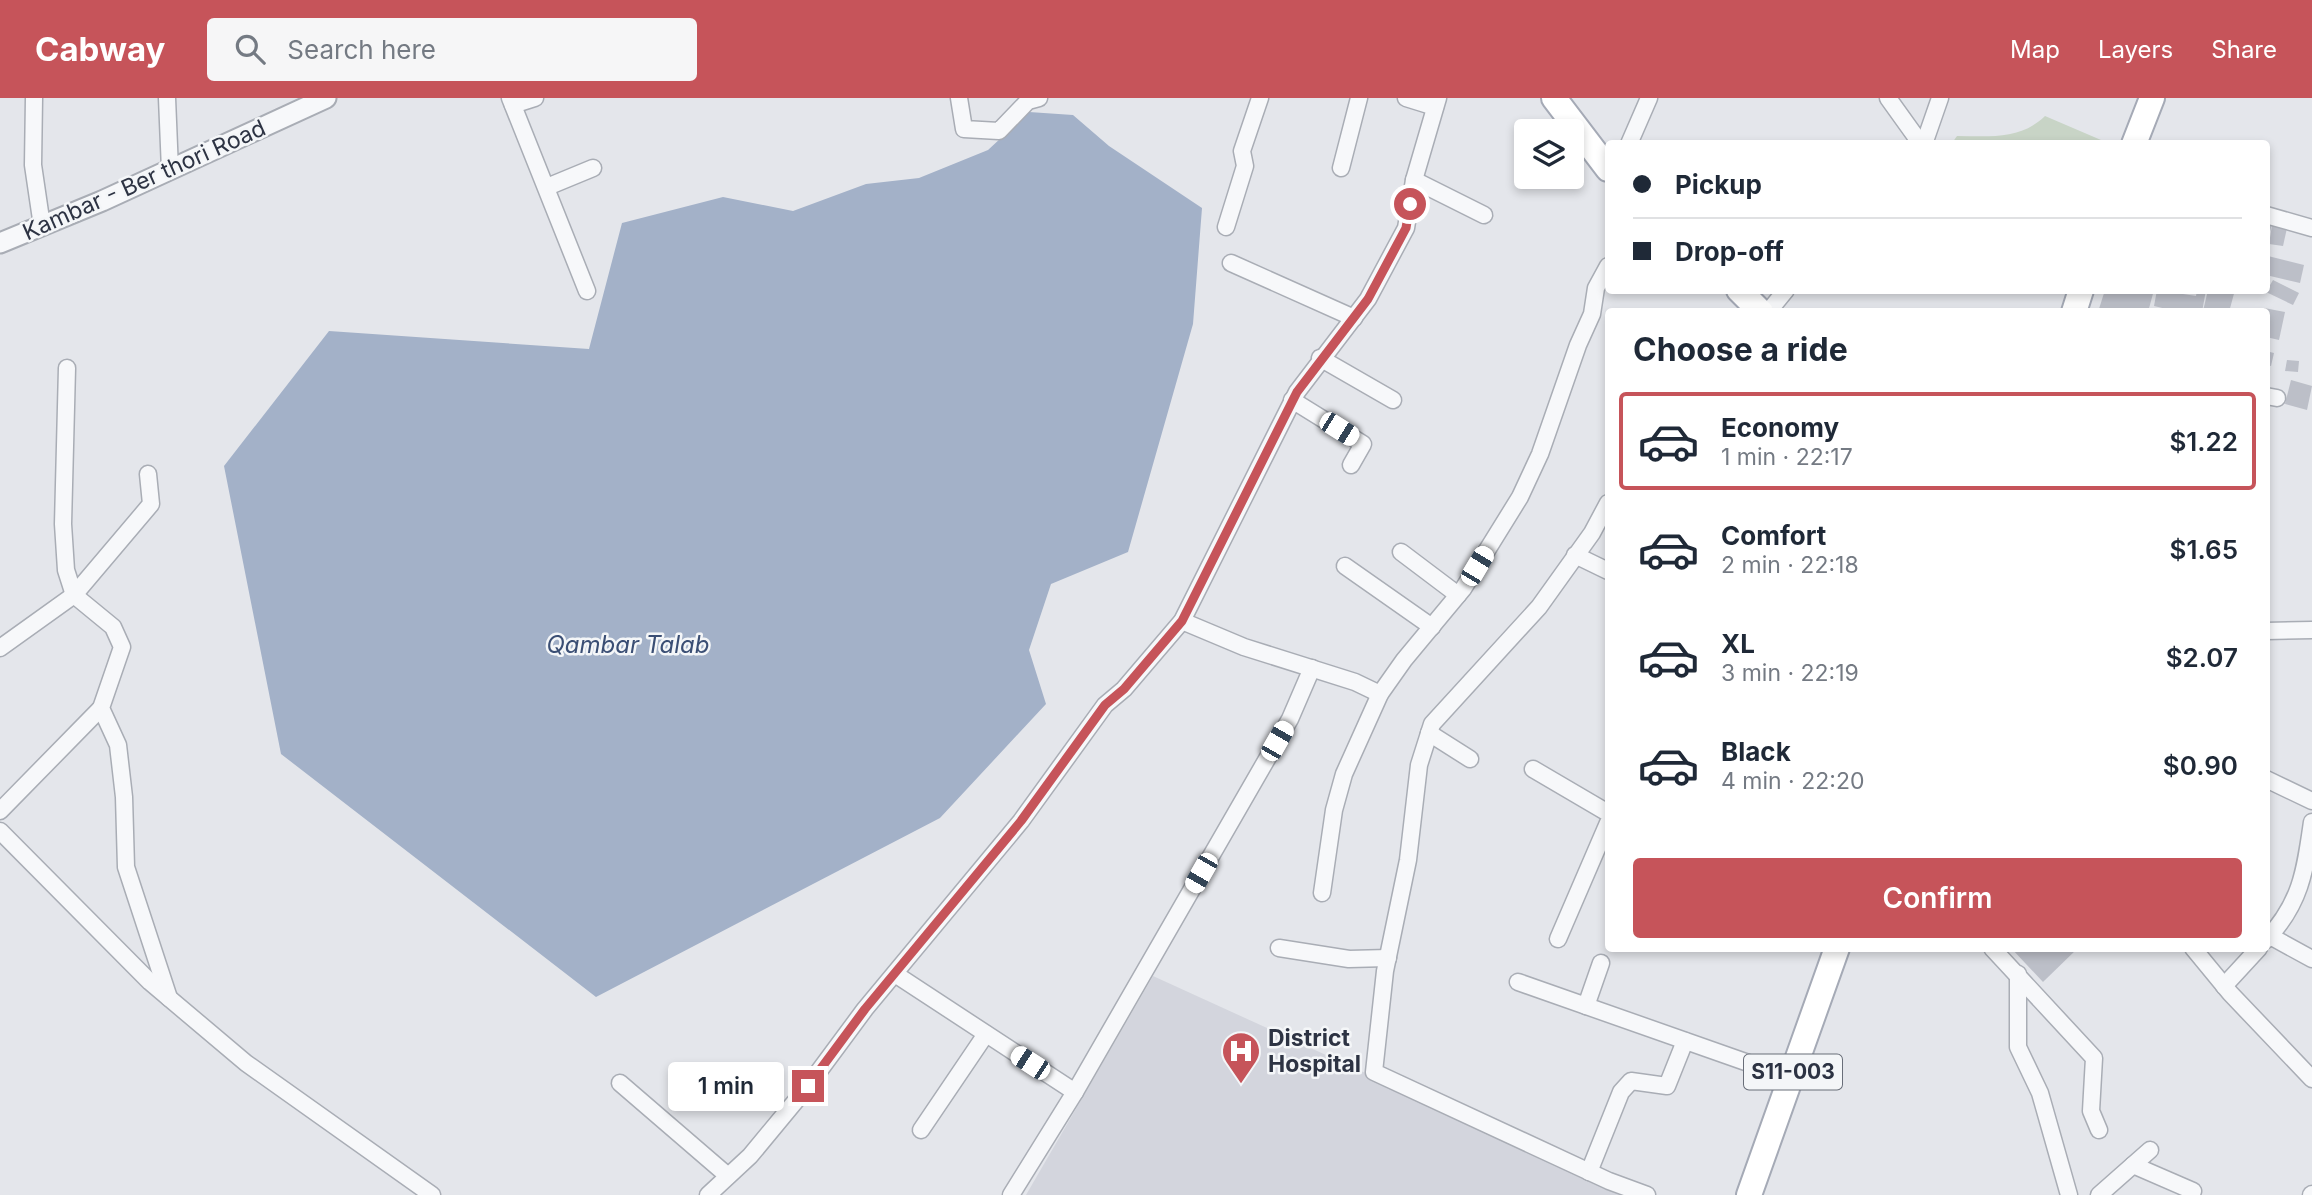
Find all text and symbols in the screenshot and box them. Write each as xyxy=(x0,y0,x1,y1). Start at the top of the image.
search box xyxy=(207,18,697,81)
text: Cabway xyxy=(35,29,165,69)
icon: search xyxy=(231,30,269,68)
text: Search here xyxy=(287,34,436,65)
text: Map xyxy=(2010,35,2060,64)
text: Layers xyxy=(2098,35,2173,64)
text: Share xyxy=(2211,35,2277,64)
street label: Kambar - Ber thori Road xyxy=(18,114,270,246)
map controls xyxy=(1514,119,1584,189)
button: layers xyxy=(1514,119,1584,189)
text: Pickup xyxy=(1675,169,1762,200)
route start xyxy=(1394,188,1426,220)
text: Drop-off xyxy=(1675,236,1784,267)
text: Choose a ride xyxy=(1633,330,1848,369)
car xyxy=(1316,409,1363,449)
icon: car xyxy=(1637,410,1700,473)
text: Economy xyxy=(1721,412,1839,443)
text: $1.22 xyxy=(2169,426,2238,457)
text: 1 min · 22:17 xyxy=(1721,443,1853,471)
icon: car xyxy=(1637,518,1700,581)
text: Comfort xyxy=(1721,520,1826,551)
text: $1.65 xyxy=(2170,534,2238,565)
car xyxy=(1458,543,1497,589)
text: 2 min · 22:18 xyxy=(1721,551,1859,579)
icon: car xyxy=(1637,626,1700,689)
text: XL xyxy=(1721,628,1755,659)
water label: Qambar Talab xyxy=(547,630,709,659)
text: $2.07 xyxy=(2166,642,2238,673)
text: 3 min · 22:19 xyxy=(1721,659,1859,687)
car xyxy=(1258,718,1297,764)
icon: car xyxy=(1637,734,1700,797)
text: Black xyxy=(1721,736,1791,767)
text: $0.90 xyxy=(2163,750,2238,781)
text: 4 min · 22:20 xyxy=(1721,767,1864,795)
car xyxy=(1182,850,1221,896)
button: Confirm xyxy=(1633,858,2242,938)
place label: District Hospital xyxy=(1268,1024,1361,1078)
hospital icon: District Hospital xyxy=(1220,1030,1262,1085)
car xyxy=(1007,1043,1054,1083)
road number: S11-003 xyxy=(1744,1054,1842,1090)
callout: 1 min xyxy=(668,1062,784,1110)
route end xyxy=(792,1070,824,1102)
text: 1 min xyxy=(698,1072,754,1100)

